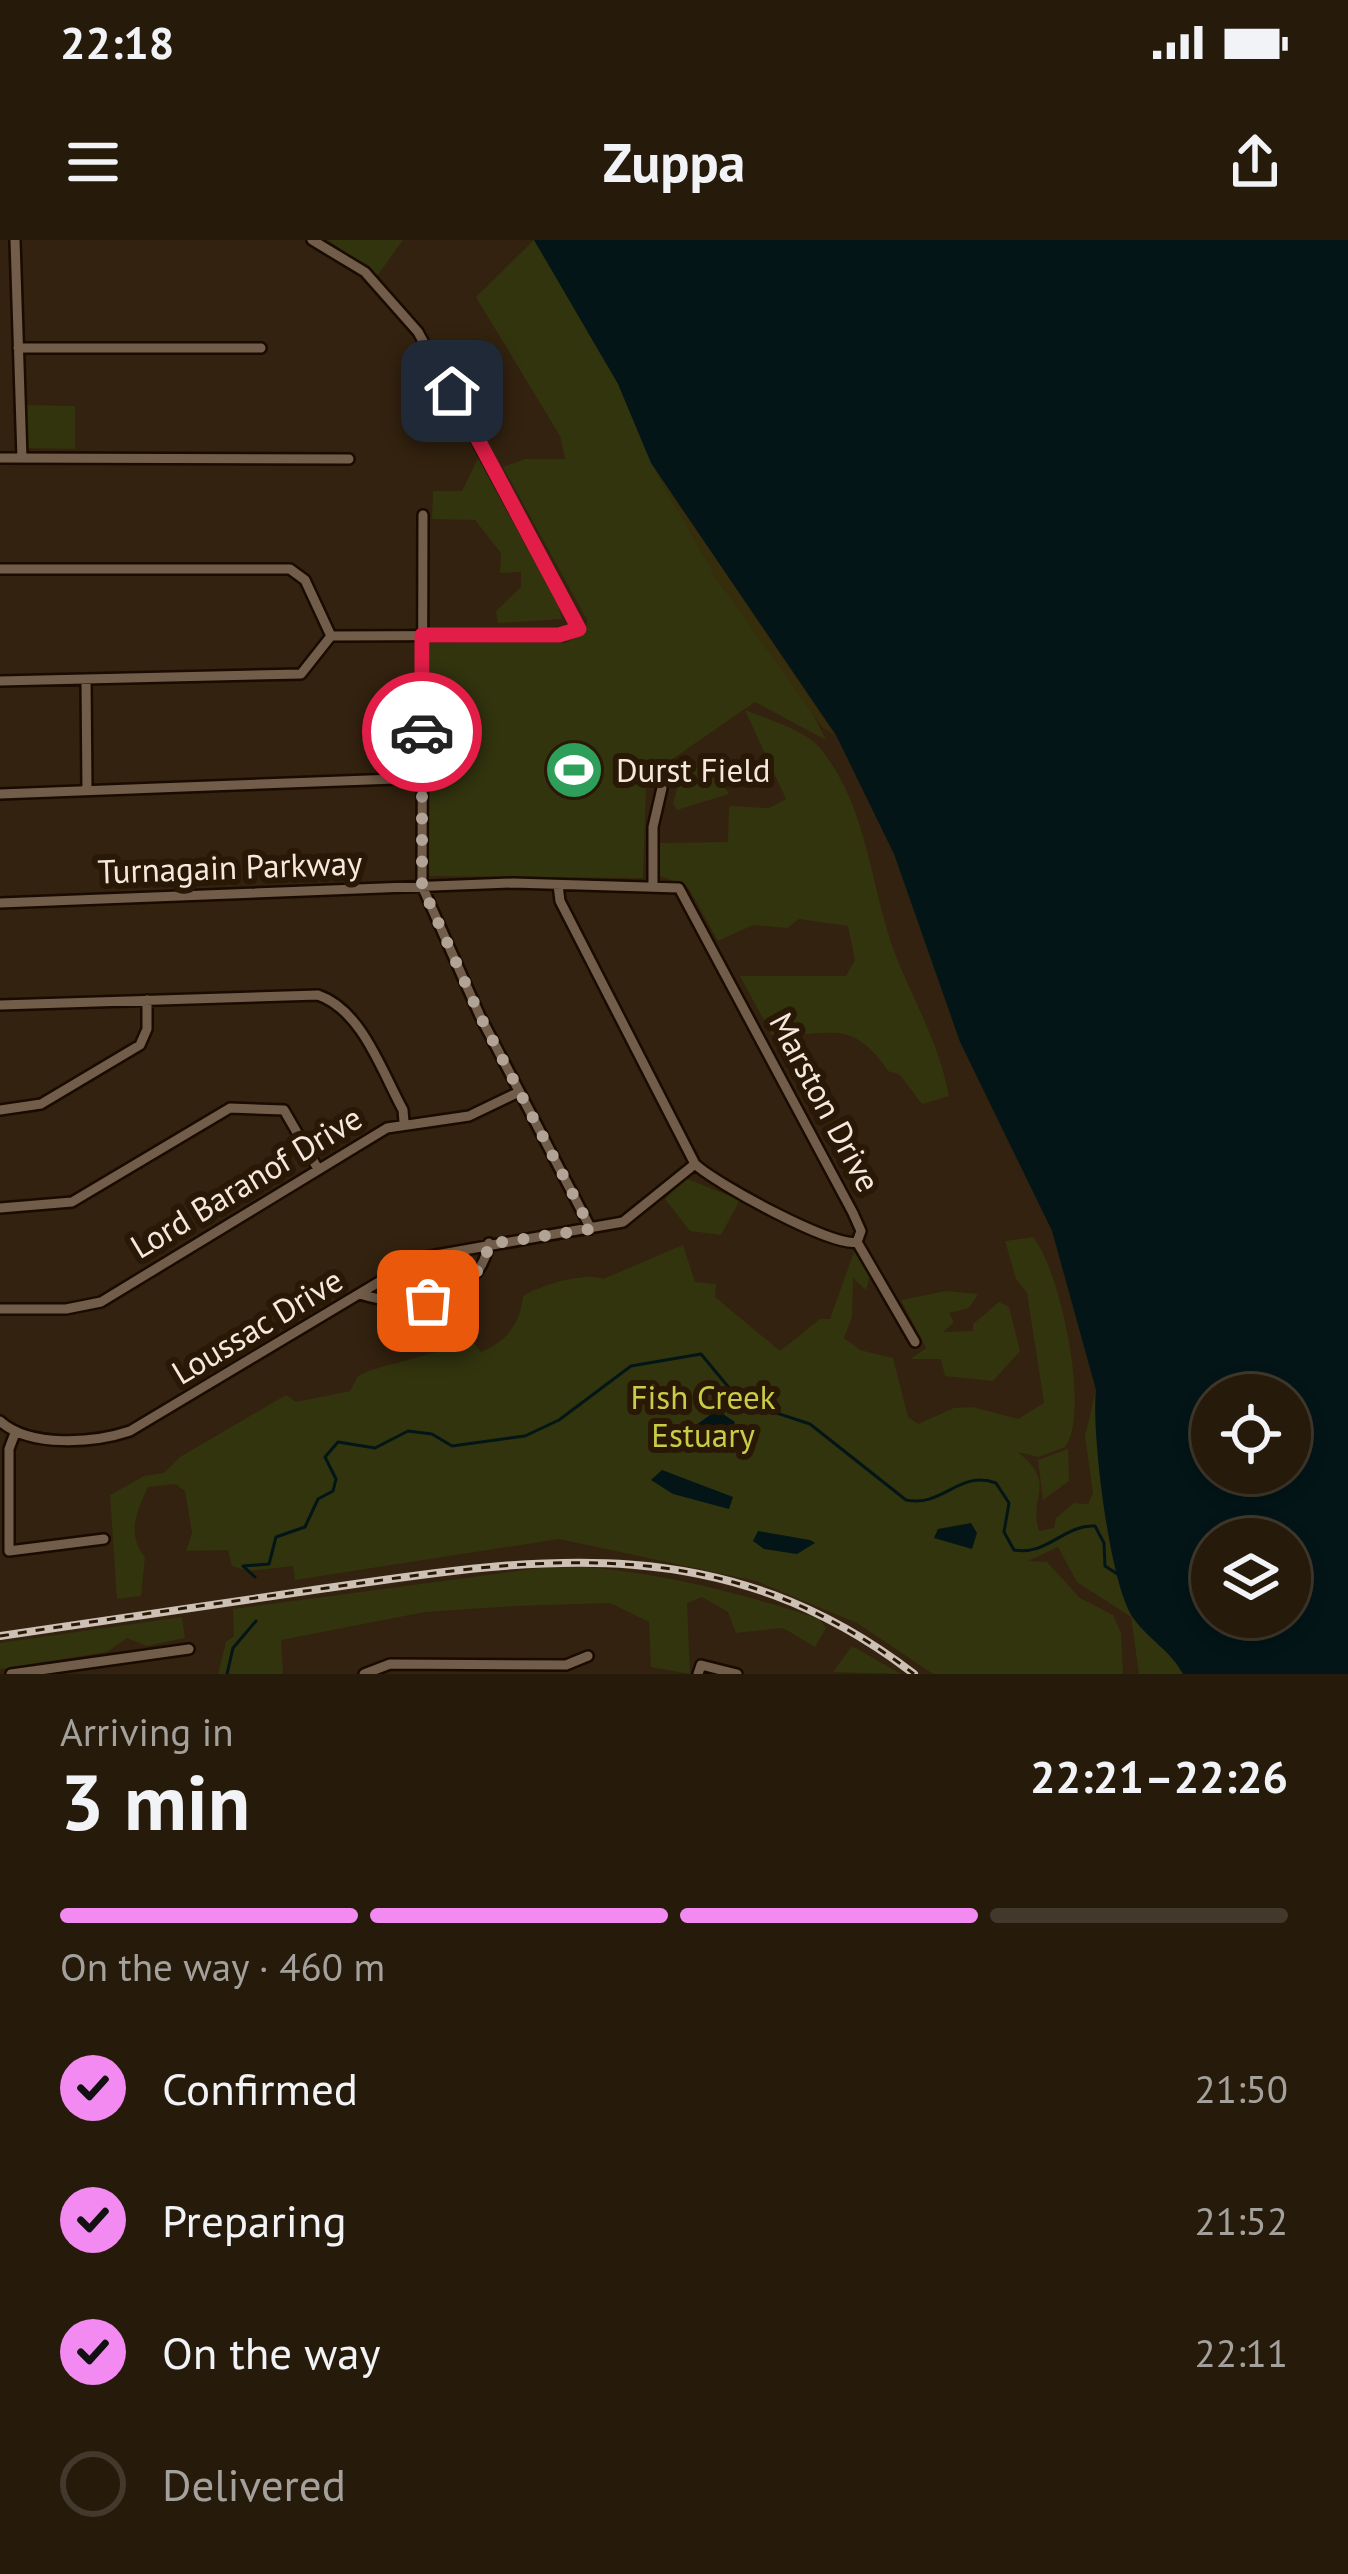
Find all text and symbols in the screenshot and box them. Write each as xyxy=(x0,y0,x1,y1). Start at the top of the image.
text: 22:18 xyxy=(60,13,174,71)
text: Zuppa xyxy=(603,127,745,197)
icon: menu xyxy=(60,129,126,195)
icon: share xyxy=(1222,129,1288,195)
pin xyxy=(401,340,503,442)
icon: home xyxy=(419,358,485,424)
courier xyxy=(362,672,482,792)
icon: car xyxy=(389,699,455,765)
sports icon: Durst Field xyxy=(543,739,605,801)
place label: Durst Field xyxy=(616,748,771,791)
street label: Turnagain Parkway xyxy=(97,840,364,893)
street label: Marston Drive xyxy=(760,1005,891,1199)
street label: Lord Baranof Drive xyxy=(122,1096,369,1268)
pin xyxy=(377,1250,479,1352)
street label: Loussac Drive xyxy=(164,1258,350,1393)
icon: bag xyxy=(395,1268,461,1334)
map controls xyxy=(1191,1374,1311,1638)
button: locate xyxy=(1191,1374,1311,1494)
park label: Fish Creek Estuary xyxy=(630,1375,776,1456)
button: layers xyxy=(1191,1518,1311,1638)
text: Arriving in xyxy=(60,1706,234,1757)
text: 22:21–22:26 xyxy=(1030,1747,1288,1805)
text: 3 min xyxy=(60,1751,250,1852)
text: On the way · 460 m xyxy=(60,1941,385,1992)
icon: check xyxy=(60,2055,126,2121)
text: Confirmed xyxy=(162,2059,358,2117)
text: 21:50 xyxy=(1194,2063,1288,2114)
icon: check xyxy=(60,2187,126,2253)
text: Preparing xyxy=(162,2191,347,2249)
text: 21:52 xyxy=(1194,2195,1288,2246)
icon: check xyxy=(60,2319,126,2385)
text: On the way xyxy=(162,2323,381,2381)
text: 22:11 xyxy=(1194,2327,1288,2378)
text: Delivered xyxy=(162,2455,346,2513)

